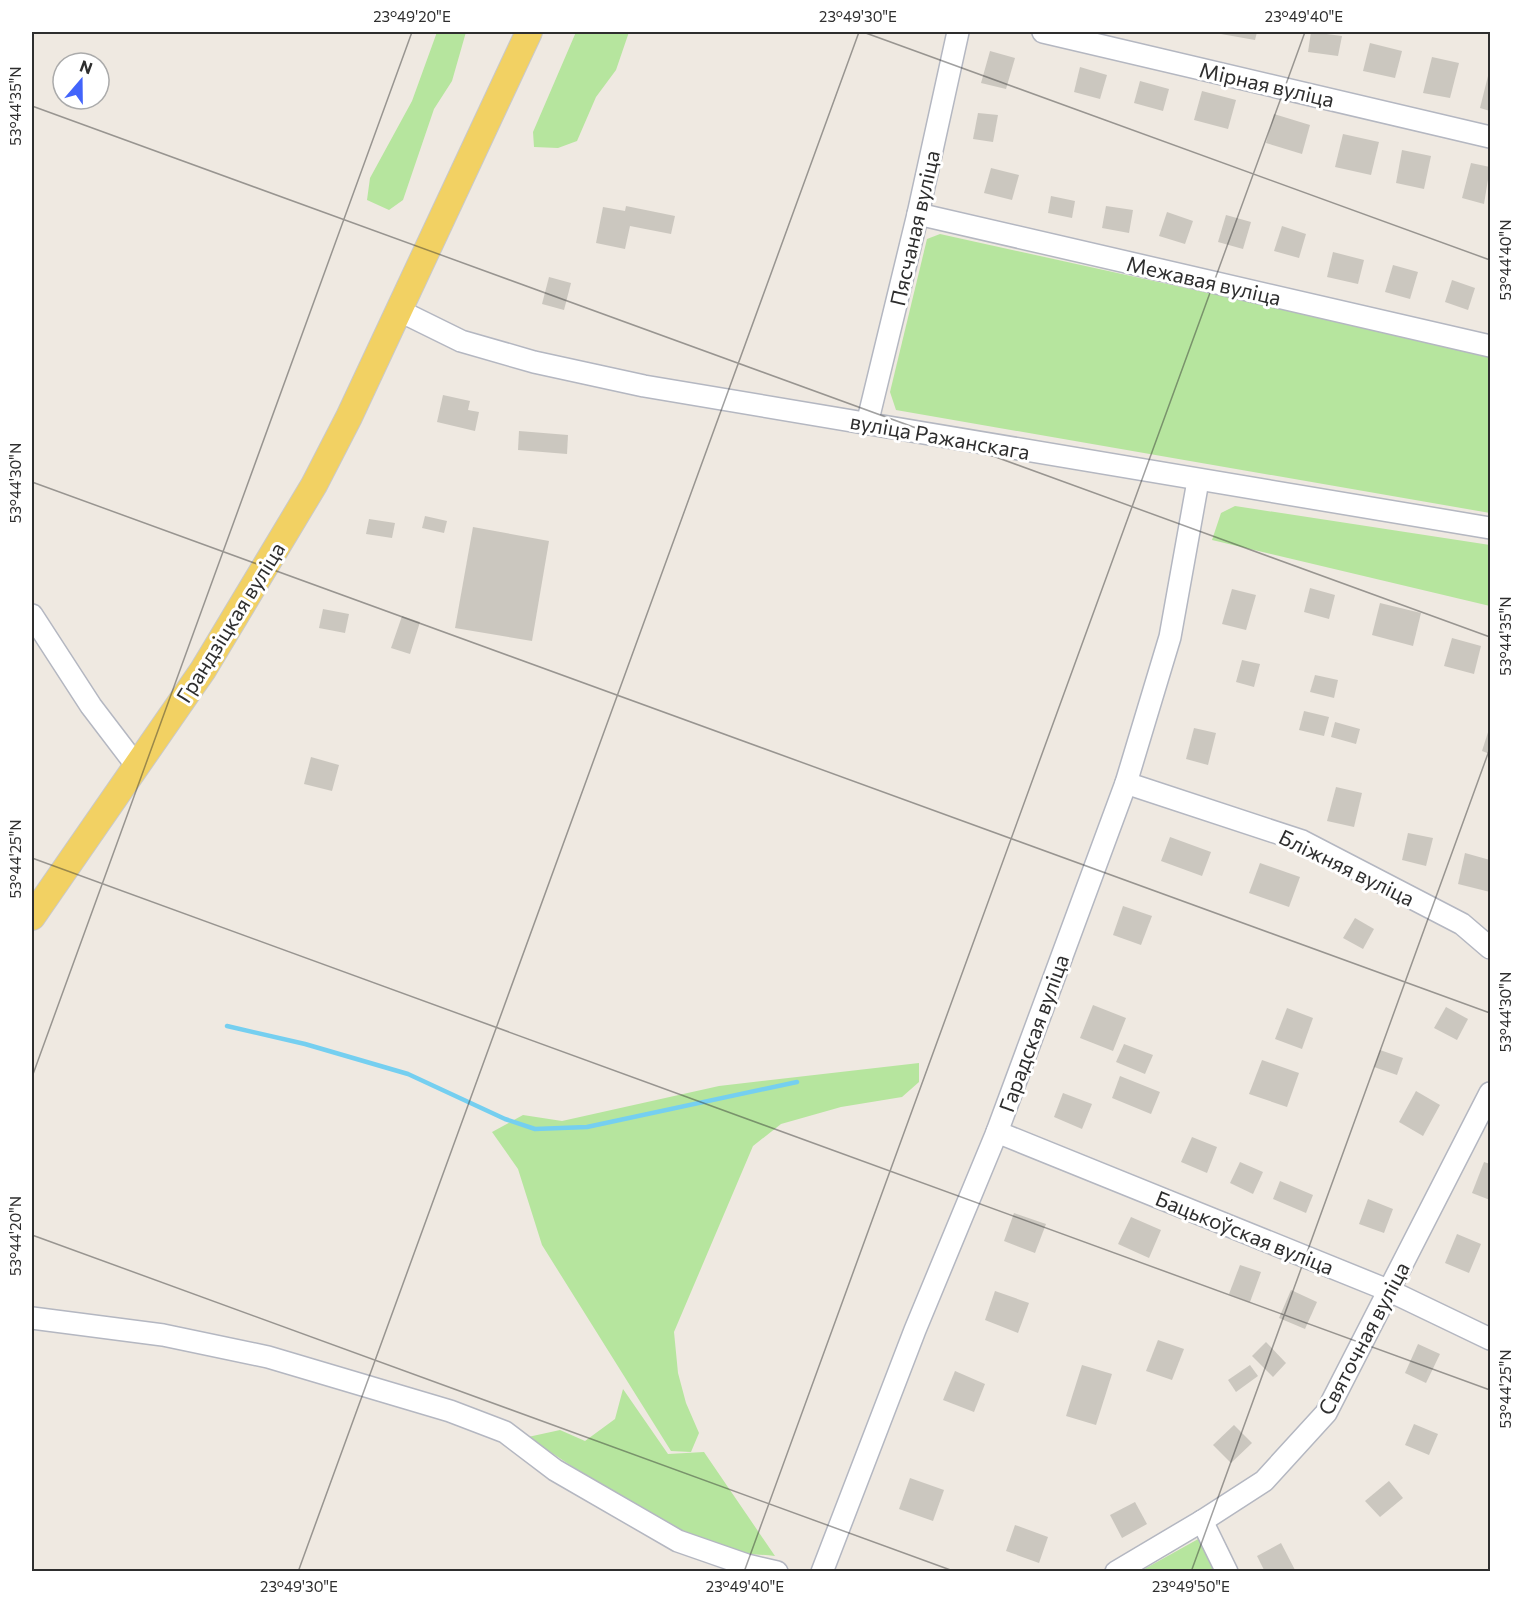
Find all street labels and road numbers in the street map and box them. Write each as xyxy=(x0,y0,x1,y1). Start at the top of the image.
street label: Мірная вуліца xyxy=(1197,56,1337,112)
street label: Пясчаная вуліца xyxy=(884,148,944,308)
street label: Межавая вуліца xyxy=(1124,250,1284,310)
street label: вуліца Ражанскага xyxy=(848,408,1032,464)
street label: Грандзіцкая вуліца xyxy=(171,537,289,707)
street label: Бліжняя вуліца xyxy=(1275,823,1419,911)
street label: Гарадская вуліца xyxy=(993,951,1073,1115)
street label: Бацькоўская вуліца xyxy=(1152,1185,1338,1279)
street label: Святочная вуліца xyxy=(1312,1257,1414,1419)

